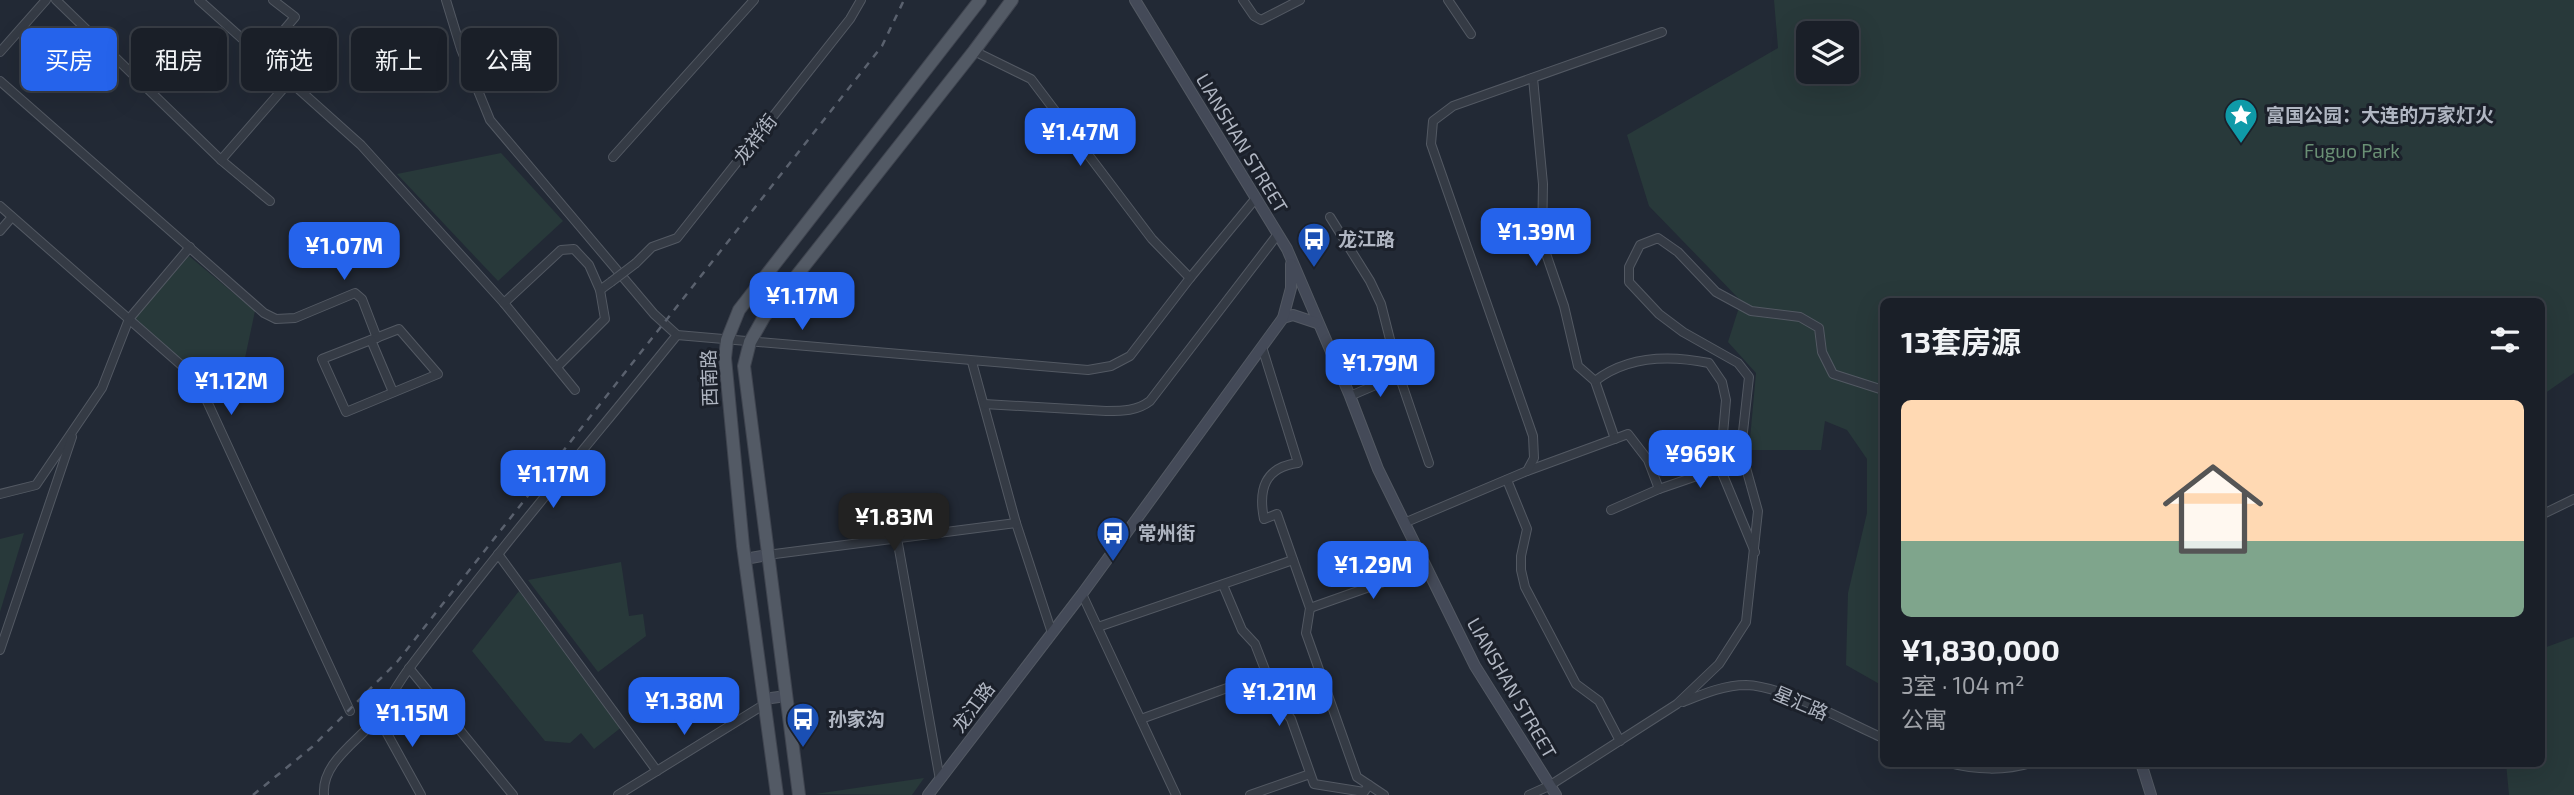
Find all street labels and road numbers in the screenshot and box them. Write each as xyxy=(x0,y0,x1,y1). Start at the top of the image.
street label: LIANSHAN STREET xyxy=(1192,69,1293,217)
street label: 龙祥街 xyxy=(728,109,781,168)
street label: 西南路 xyxy=(696,349,721,407)
street label: LIANSHAN STREET xyxy=(1463,613,1562,762)
street label: 龙江路 xyxy=(946,677,999,736)
street label: 星汇路 xyxy=(1770,681,1832,724)

